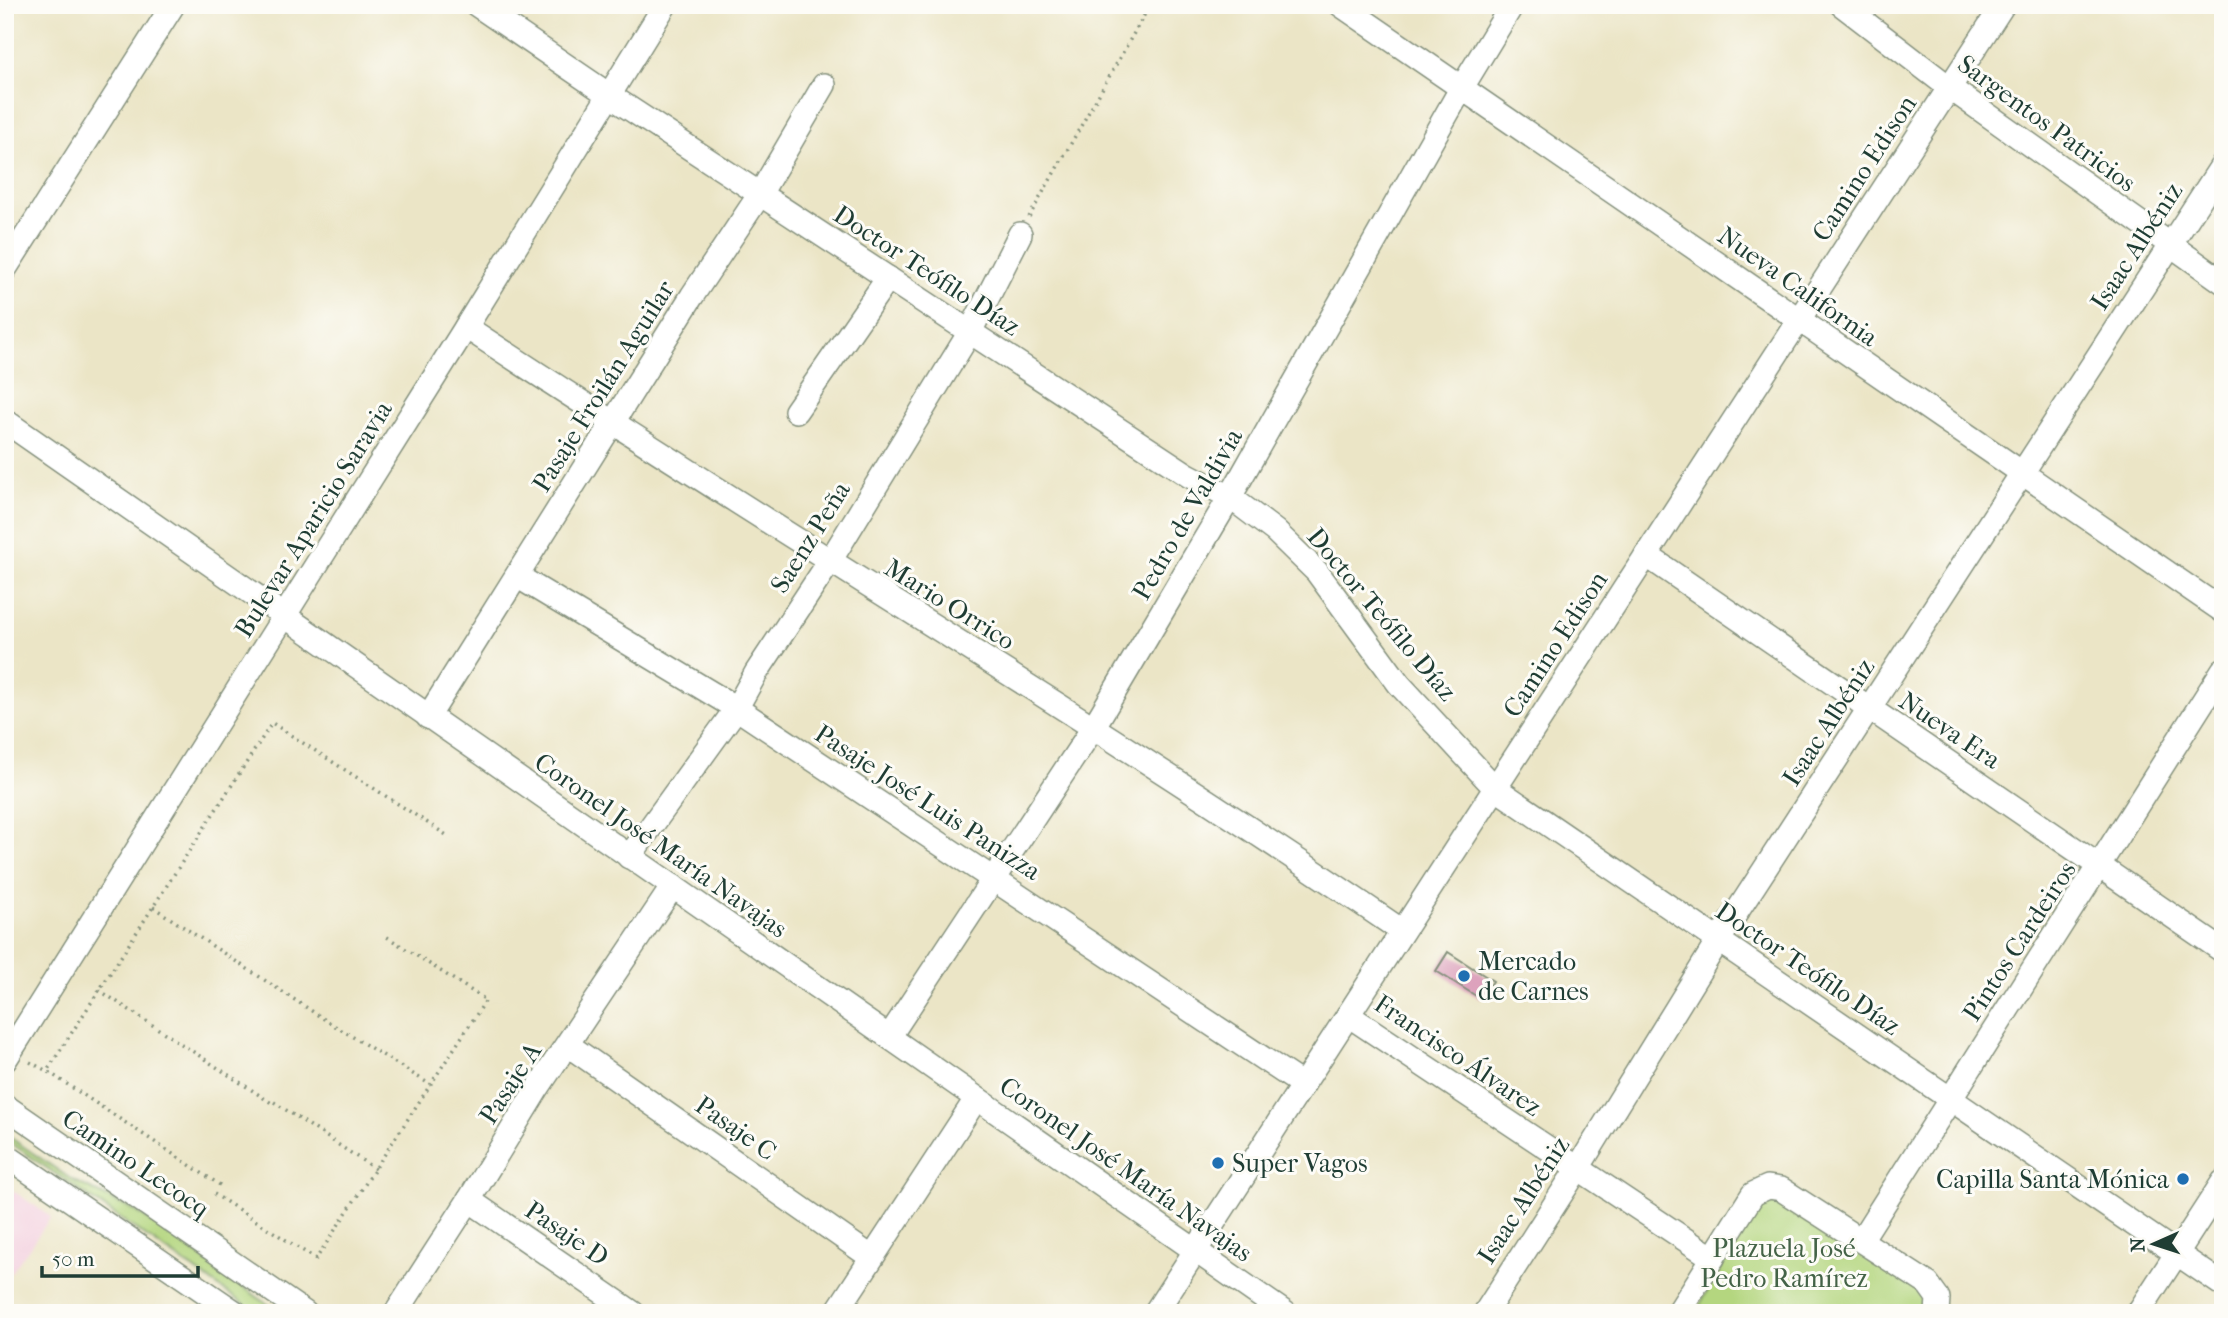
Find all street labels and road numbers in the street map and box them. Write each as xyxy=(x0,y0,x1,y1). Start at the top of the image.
street label: Sargentos Patricios xyxy=(1952,48,2142,198)
street label: Camino Edison xyxy=(1806,89,1923,247)
street label: Isaac Albéniz xyxy=(2084,177,2189,316)
street label: Doctor Teófilo Díaz xyxy=(828,199,1026,342)
street label: Nueva California xyxy=(1712,220,1884,354)
street label: Pasaje Froilán Aguilar xyxy=(526,275,681,498)
street label: Bulevar Aparicio Saravia xyxy=(228,395,399,643)
street label: Pedro de Valdivia xyxy=(1126,422,1250,606)
street label: Saenz Peña xyxy=(764,475,857,599)
street label: Doctor Teófilo Díaz xyxy=(1300,522,1463,707)
street label: Mario Orrico xyxy=(879,552,1021,657)
street label: Camino Edison xyxy=(1497,565,1614,723)
street label: Isaac Albéniz xyxy=(1776,653,1881,792)
street label: Nueva Era xyxy=(1893,685,2007,776)
street label: Pasaje José Luis Panizza xyxy=(809,718,1047,888)
street label: Coronel José María Navajas xyxy=(528,746,793,945)
street label: Pintos Cardeiros xyxy=(1956,855,2083,1027)
street label: Doctor Teófilo Díaz xyxy=(1709,895,1906,1042)
street label: Francisco Álvarez xyxy=(1368,987,1548,1123)
street label: Pasaje A xyxy=(473,1036,549,1130)
street label: Coronel José María Navajas xyxy=(993,1070,1258,1269)
street label: Pasaje C xyxy=(689,1089,782,1167)
street label: Camino Lecocq xyxy=(56,1103,216,1224)
street label: Isaac Albéniz xyxy=(1471,1131,1576,1270)
street label: Pasaje D xyxy=(519,1194,614,1273)

